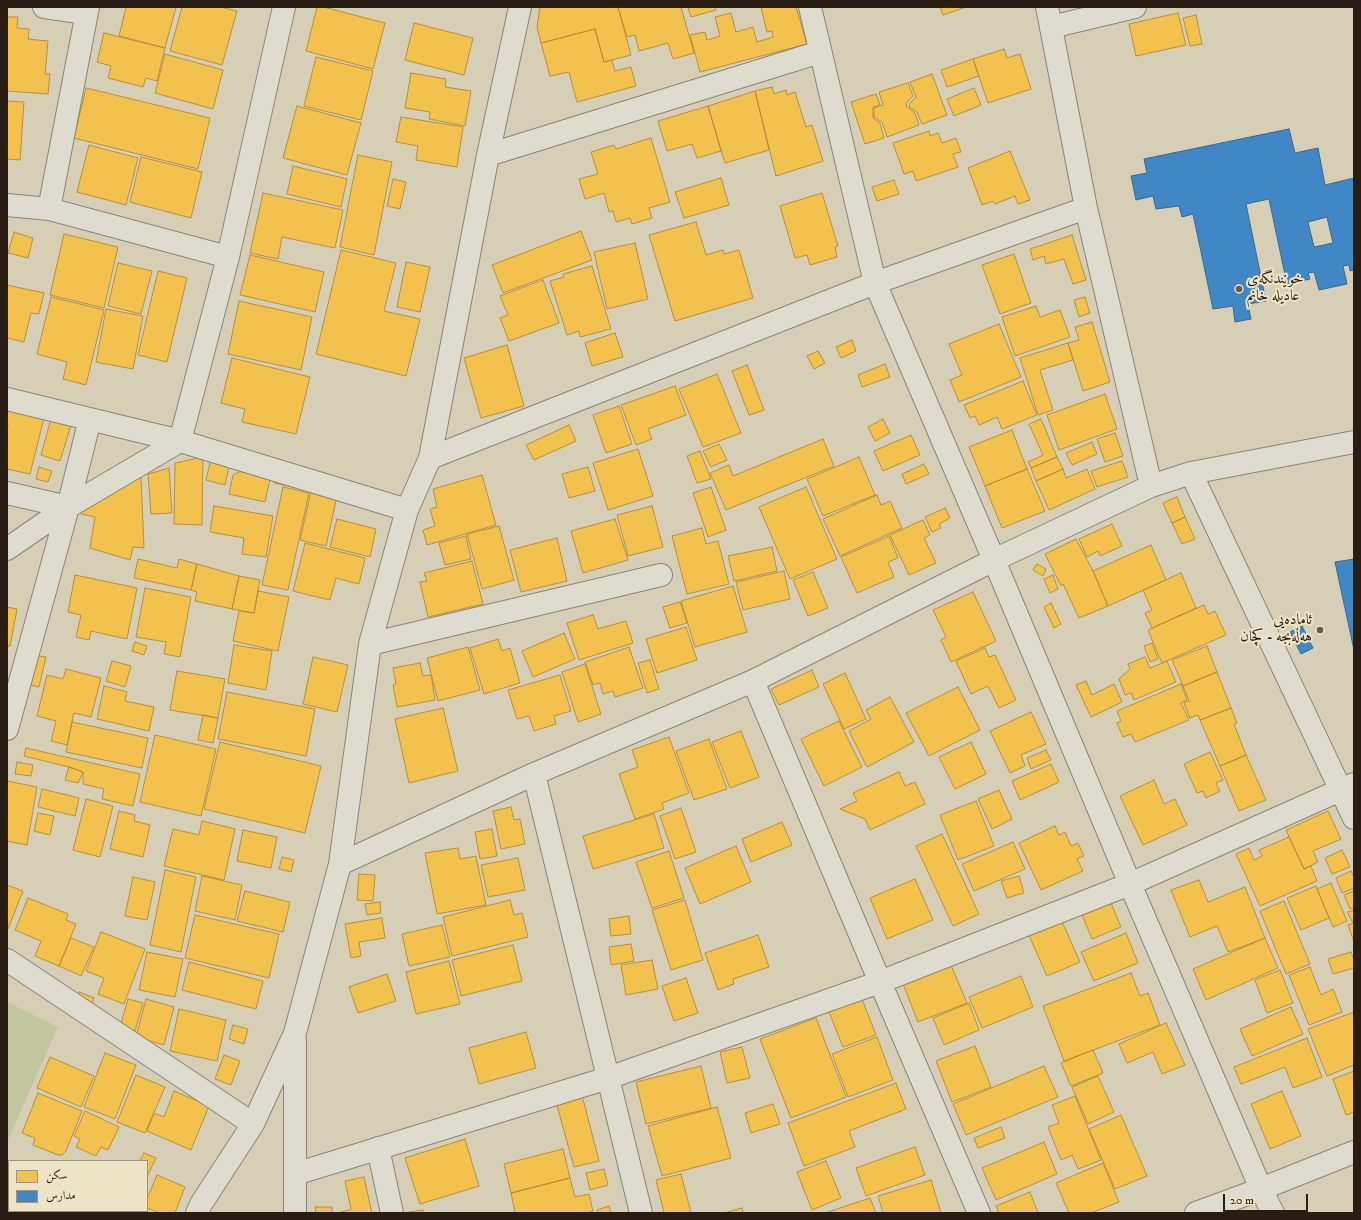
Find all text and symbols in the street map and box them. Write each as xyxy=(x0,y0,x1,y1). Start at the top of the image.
place label: خوێندنگەی عادیلە خانم xyxy=(1247,271,1304,306)
marker: خوێندنگەی عادیلە خانم xyxy=(1234,284,1244,294)
place label: ئامادەیی هەڵەبجە - کچان xyxy=(1240,612,1312,647)
marker: ئامادەیی هەڵەبجە - کچان xyxy=(1315,625,1325,635)
legend xyxy=(8,1160,148,1212)
text: سكن xyxy=(46,1168,67,1183)
scale bar xyxy=(1225,1186,1310,1212)
text: مدارس xyxy=(46,1188,76,1203)
text: 20 m xyxy=(1230,1193,1254,1208)

